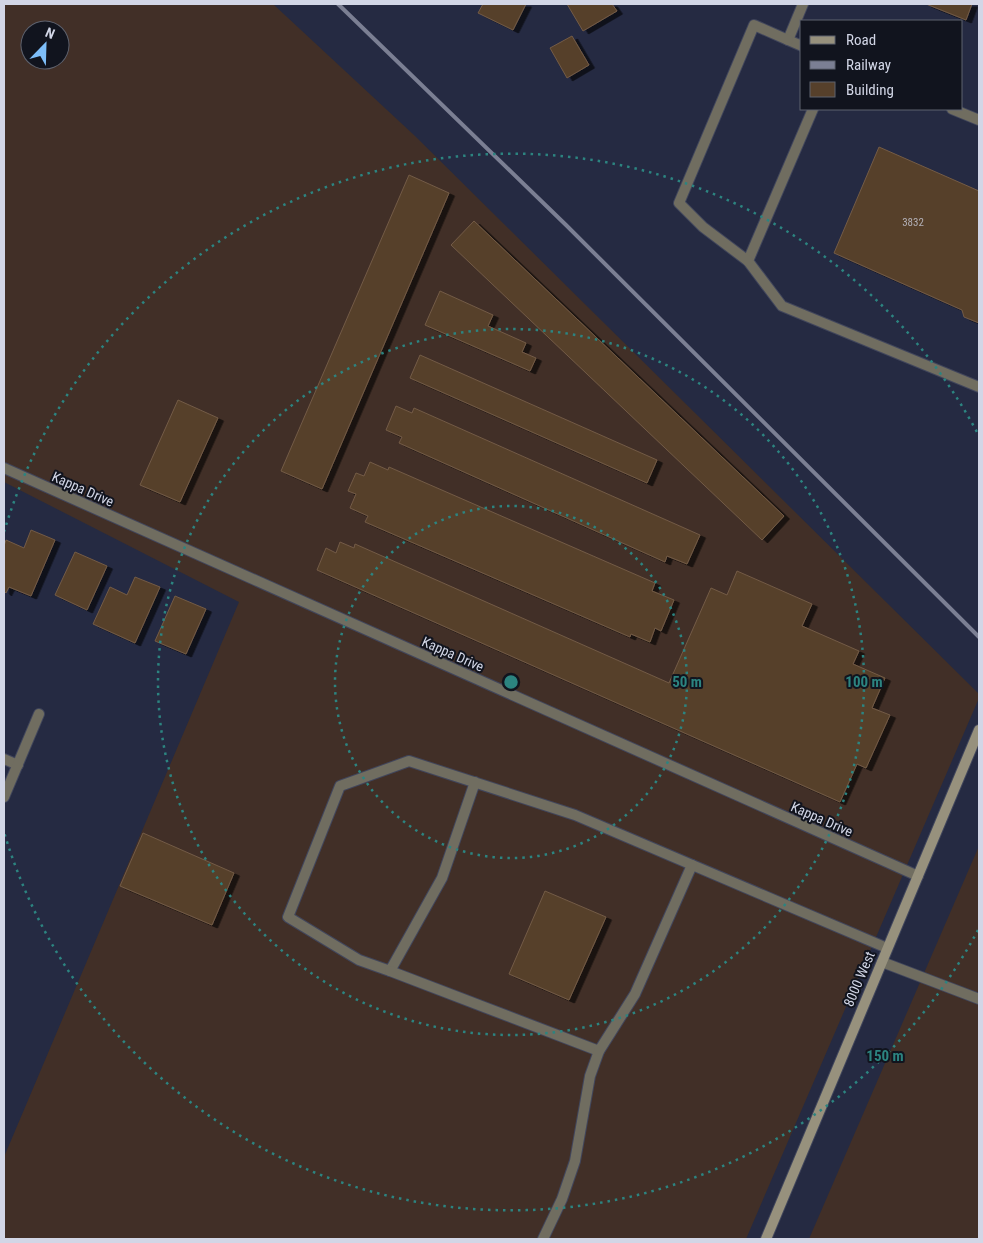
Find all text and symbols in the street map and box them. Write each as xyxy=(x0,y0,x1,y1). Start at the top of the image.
north arrow xyxy=(20,20,70,70)
legend xyxy=(800,20,963,110)
text: N xyxy=(43,24,57,42)
text: Road xyxy=(846,31,876,49)
text: Railway xyxy=(846,56,891,74)
text: Building xyxy=(846,81,894,99)
house number: 3832 xyxy=(902,216,924,229)
street label: Kappa Drive xyxy=(50,468,117,510)
street label: Kappa Drive xyxy=(420,633,487,675)
centre of rings xyxy=(502,673,520,691)
text: 50 m xyxy=(672,673,702,691)
text: 100 m xyxy=(845,673,883,691)
street label: Kappa Drive xyxy=(789,798,856,840)
street label: 8000 West xyxy=(840,949,878,1009)
text: 150 m xyxy=(866,1047,904,1065)

